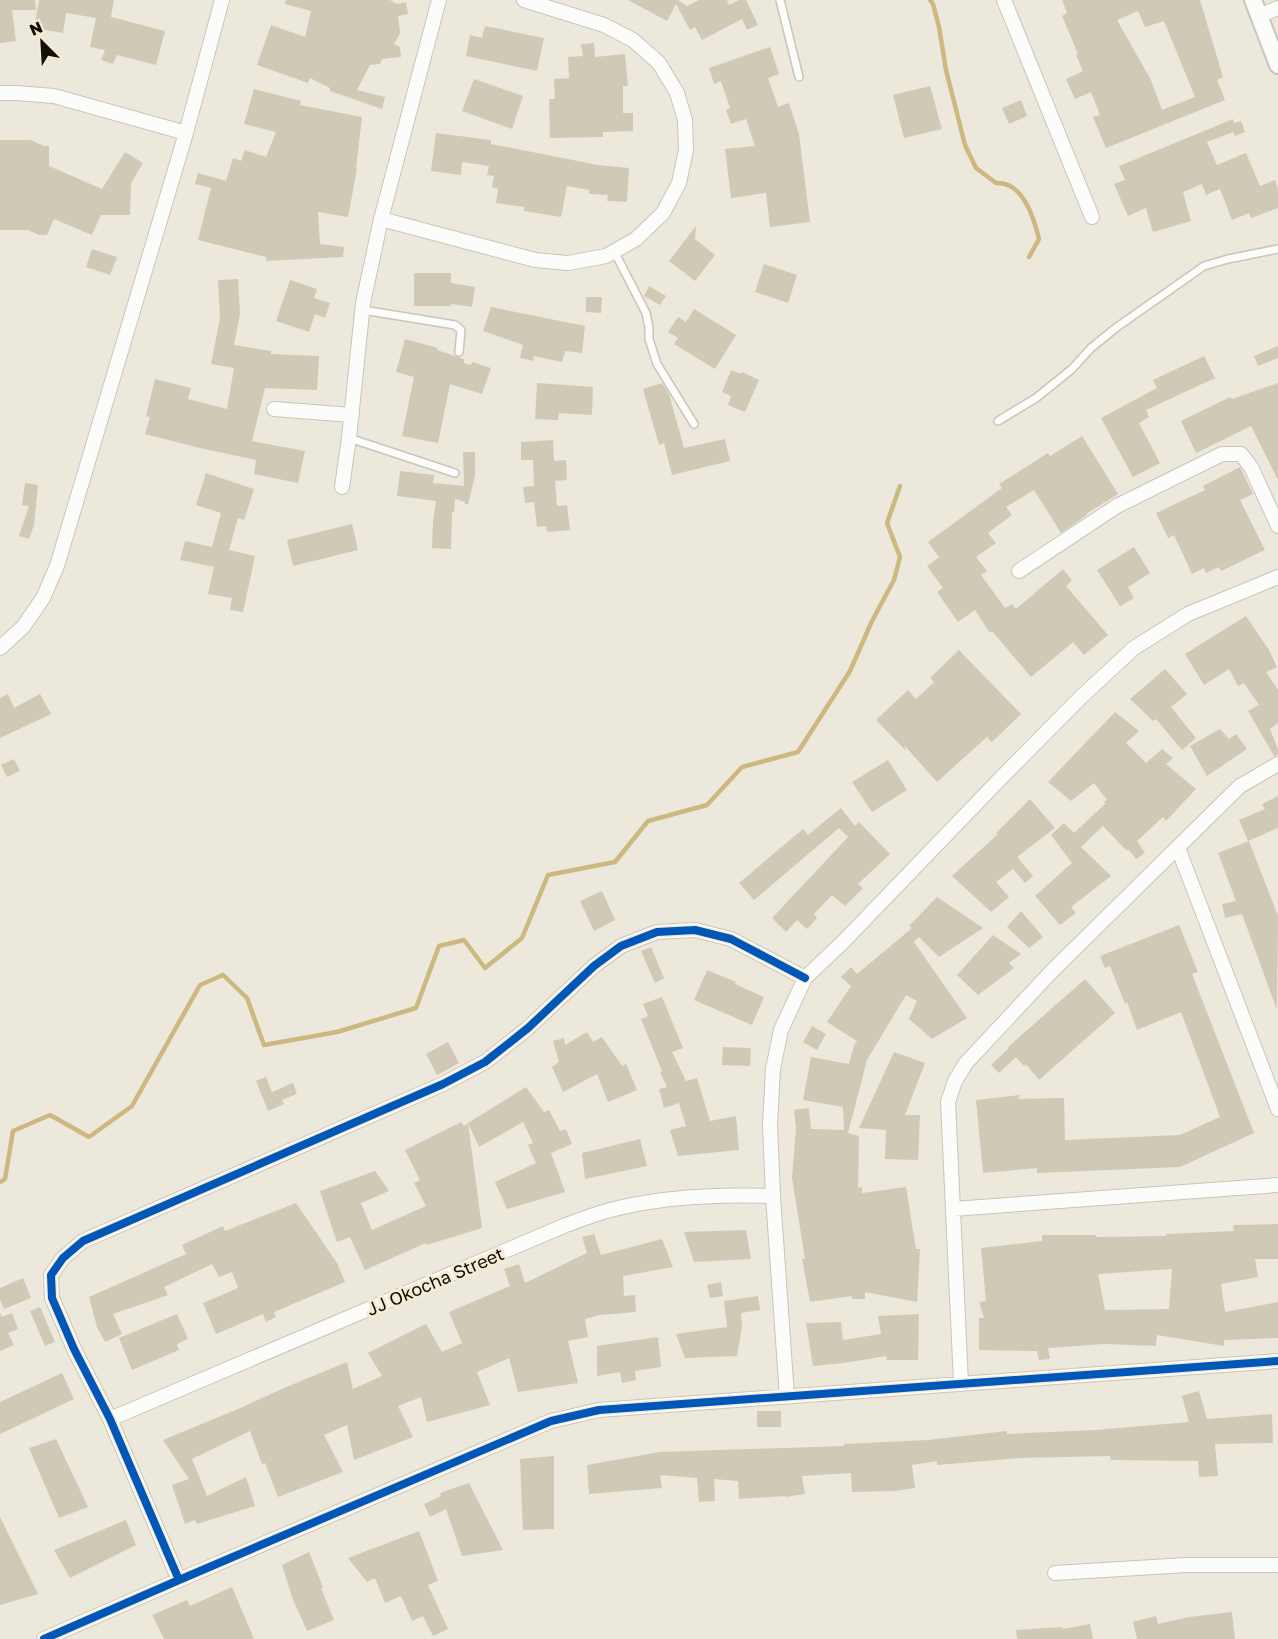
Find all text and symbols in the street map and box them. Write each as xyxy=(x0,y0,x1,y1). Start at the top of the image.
north arrow xyxy=(12,12,72,72)
text: N xyxy=(26,17,46,40)
street label: JJ Okocha Street xyxy=(363,1242,507,1320)

